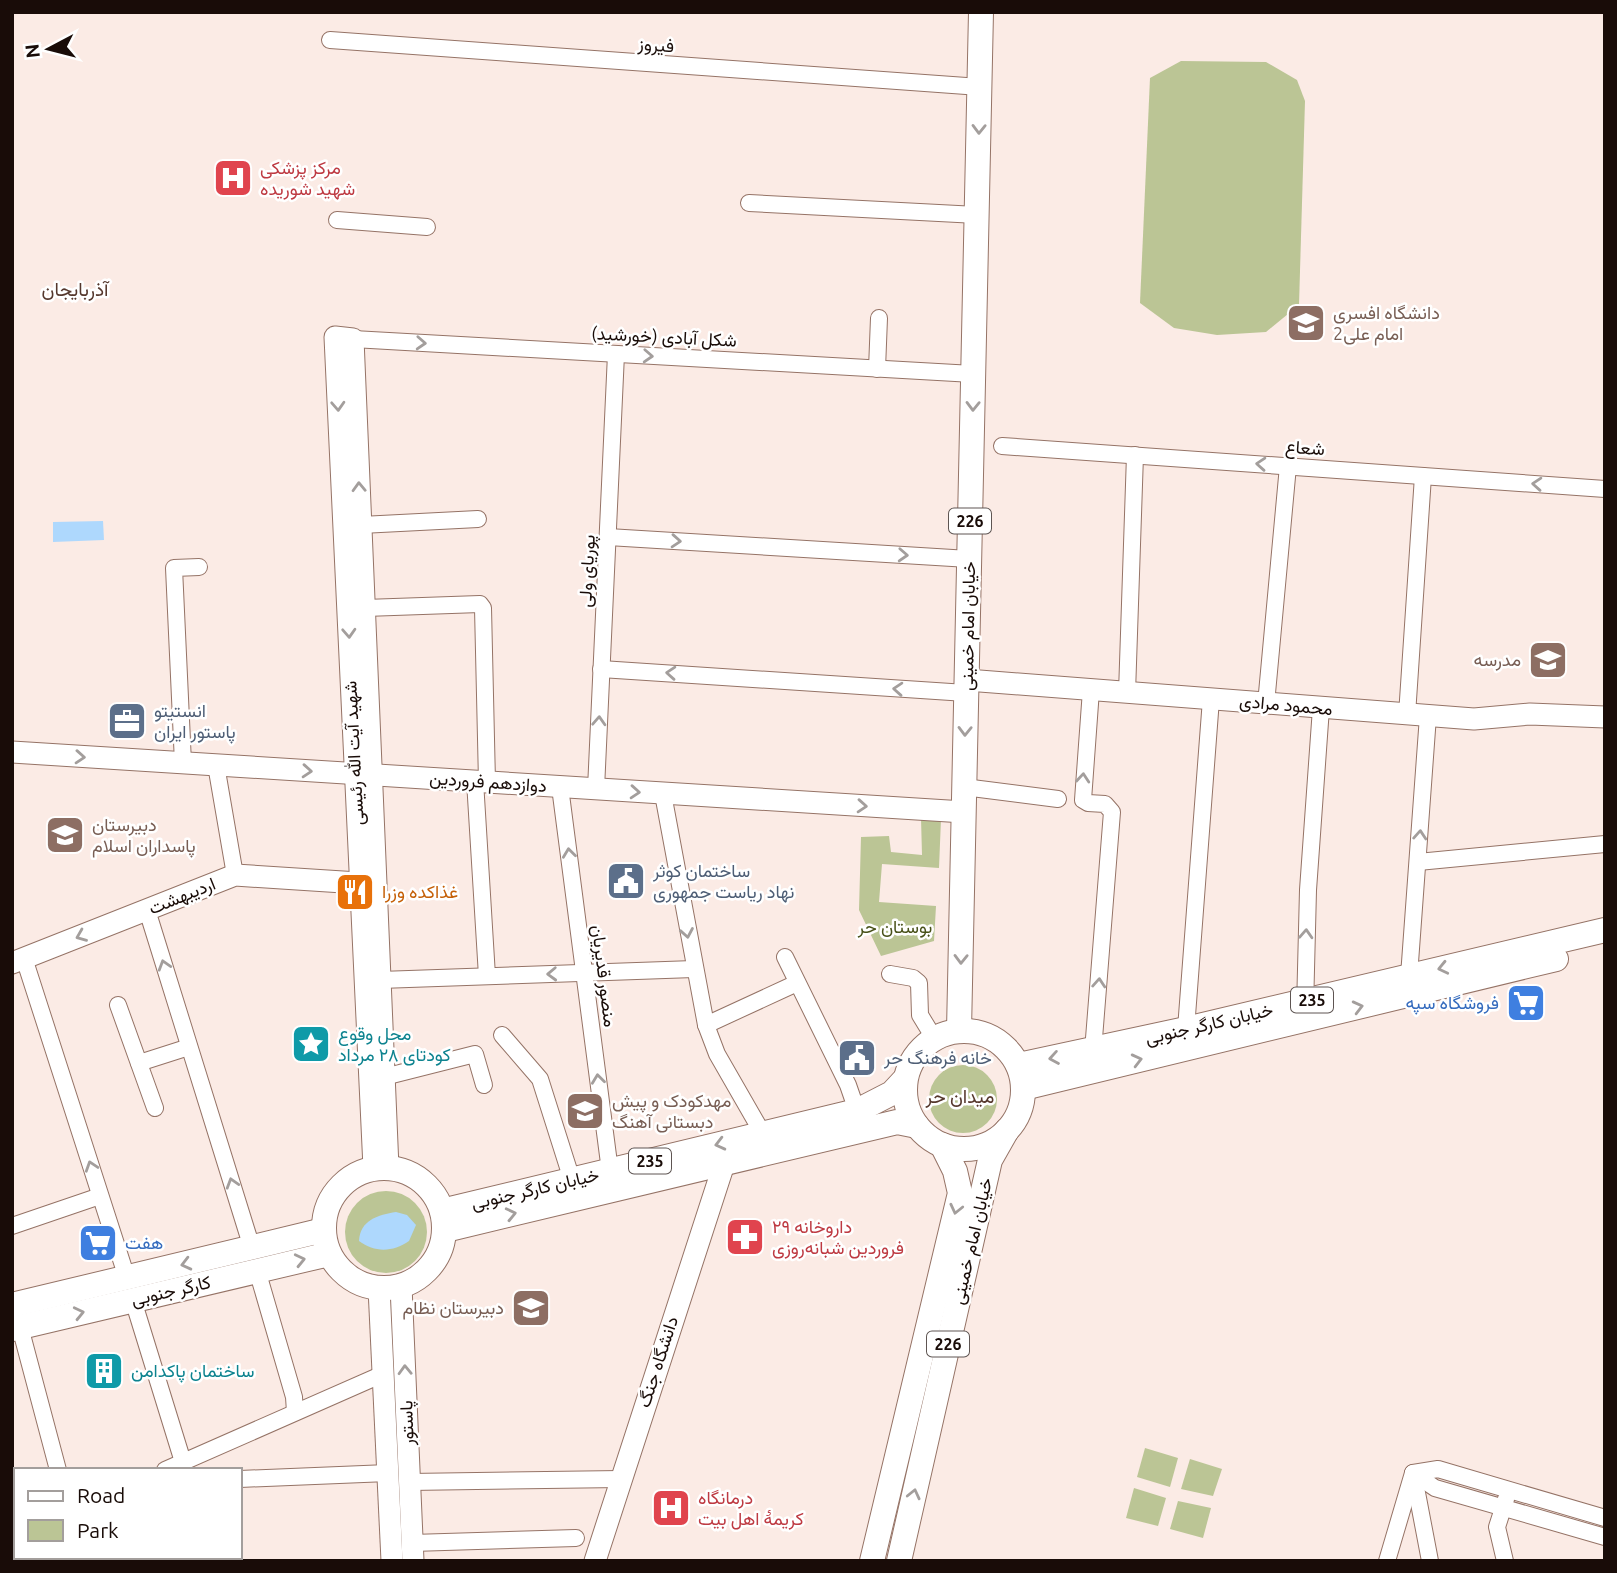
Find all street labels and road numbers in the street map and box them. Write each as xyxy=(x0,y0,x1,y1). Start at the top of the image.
street label: فیروز xyxy=(636,33,675,57)
street label: شکل آبادی (خورشید) xyxy=(591,322,737,352)
street label: شعاع xyxy=(1284,436,1325,461)
road number: 226 xyxy=(949,508,991,534)
street label: پوریای ولی xyxy=(574,534,601,608)
street label: خیابان امام خمینی xyxy=(956,561,981,691)
street label: شهید آیت الله رئیسی xyxy=(339,680,369,826)
street label: محمود مرادی xyxy=(1238,690,1334,720)
street label: دوازدهم فروردین xyxy=(428,767,547,798)
street label: اردیبهشت xyxy=(145,873,219,919)
street label: منصور قدیریان xyxy=(587,924,621,1028)
road number: 235 xyxy=(1291,988,1333,1012)
street label: خیابان کارگر جنوبی xyxy=(1143,999,1275,1049)
road number: 235 xyxy=(629,1148,671,1174)
street label: خیابان کارگر جنوبی xyxy=(469,1164,601,1214)
street label: خیابان امام خمینی xyxy=(947,1175,998,1307)
street label: کارگر جنوبی xyxy=(129,1271,213,1311)
street label: دانشگاه جنگ xyxy=(633,1314,682,1410)
road number: 226 xyxy=(927,1332,969,1356)
street label: پاستور xyxy=(395,1400,420,1447)

